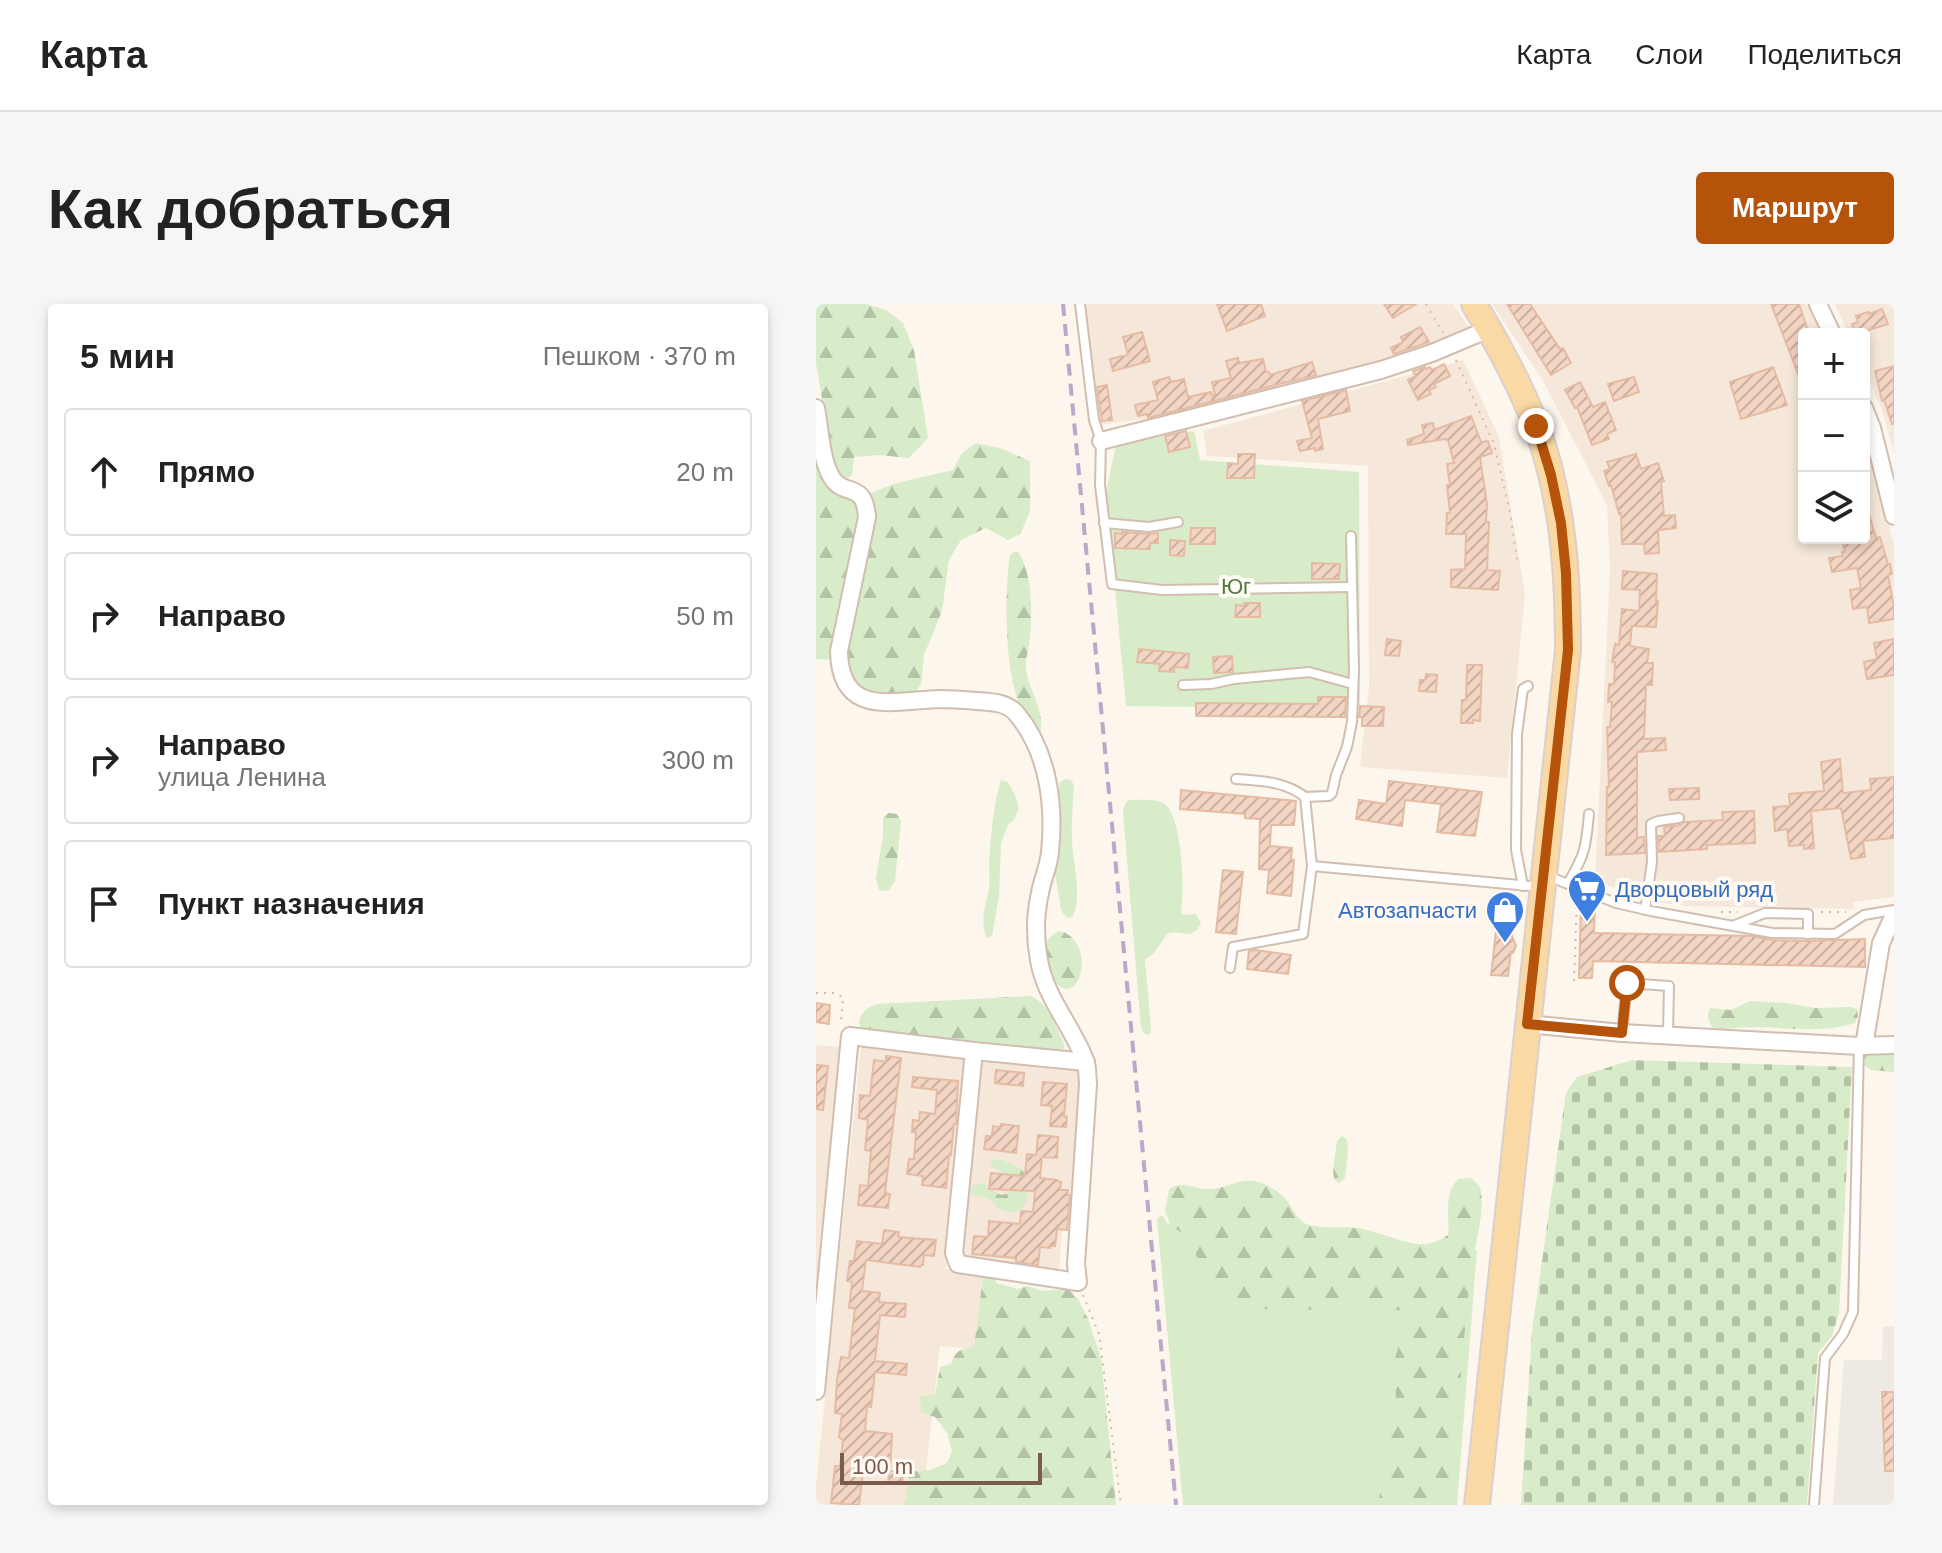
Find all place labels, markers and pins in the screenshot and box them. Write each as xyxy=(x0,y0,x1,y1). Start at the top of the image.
supermarket icon: Дворцовый ряд xyxy=(1566,868,1608,923)
place label: Дворцовый ряд xyxy=(1615,877,1773,902)
shop icon: Автозапчасти xyxy=(1484,889,1526,944)
place label: Автозапчасти xyxy=(1338,898,1477,923)

